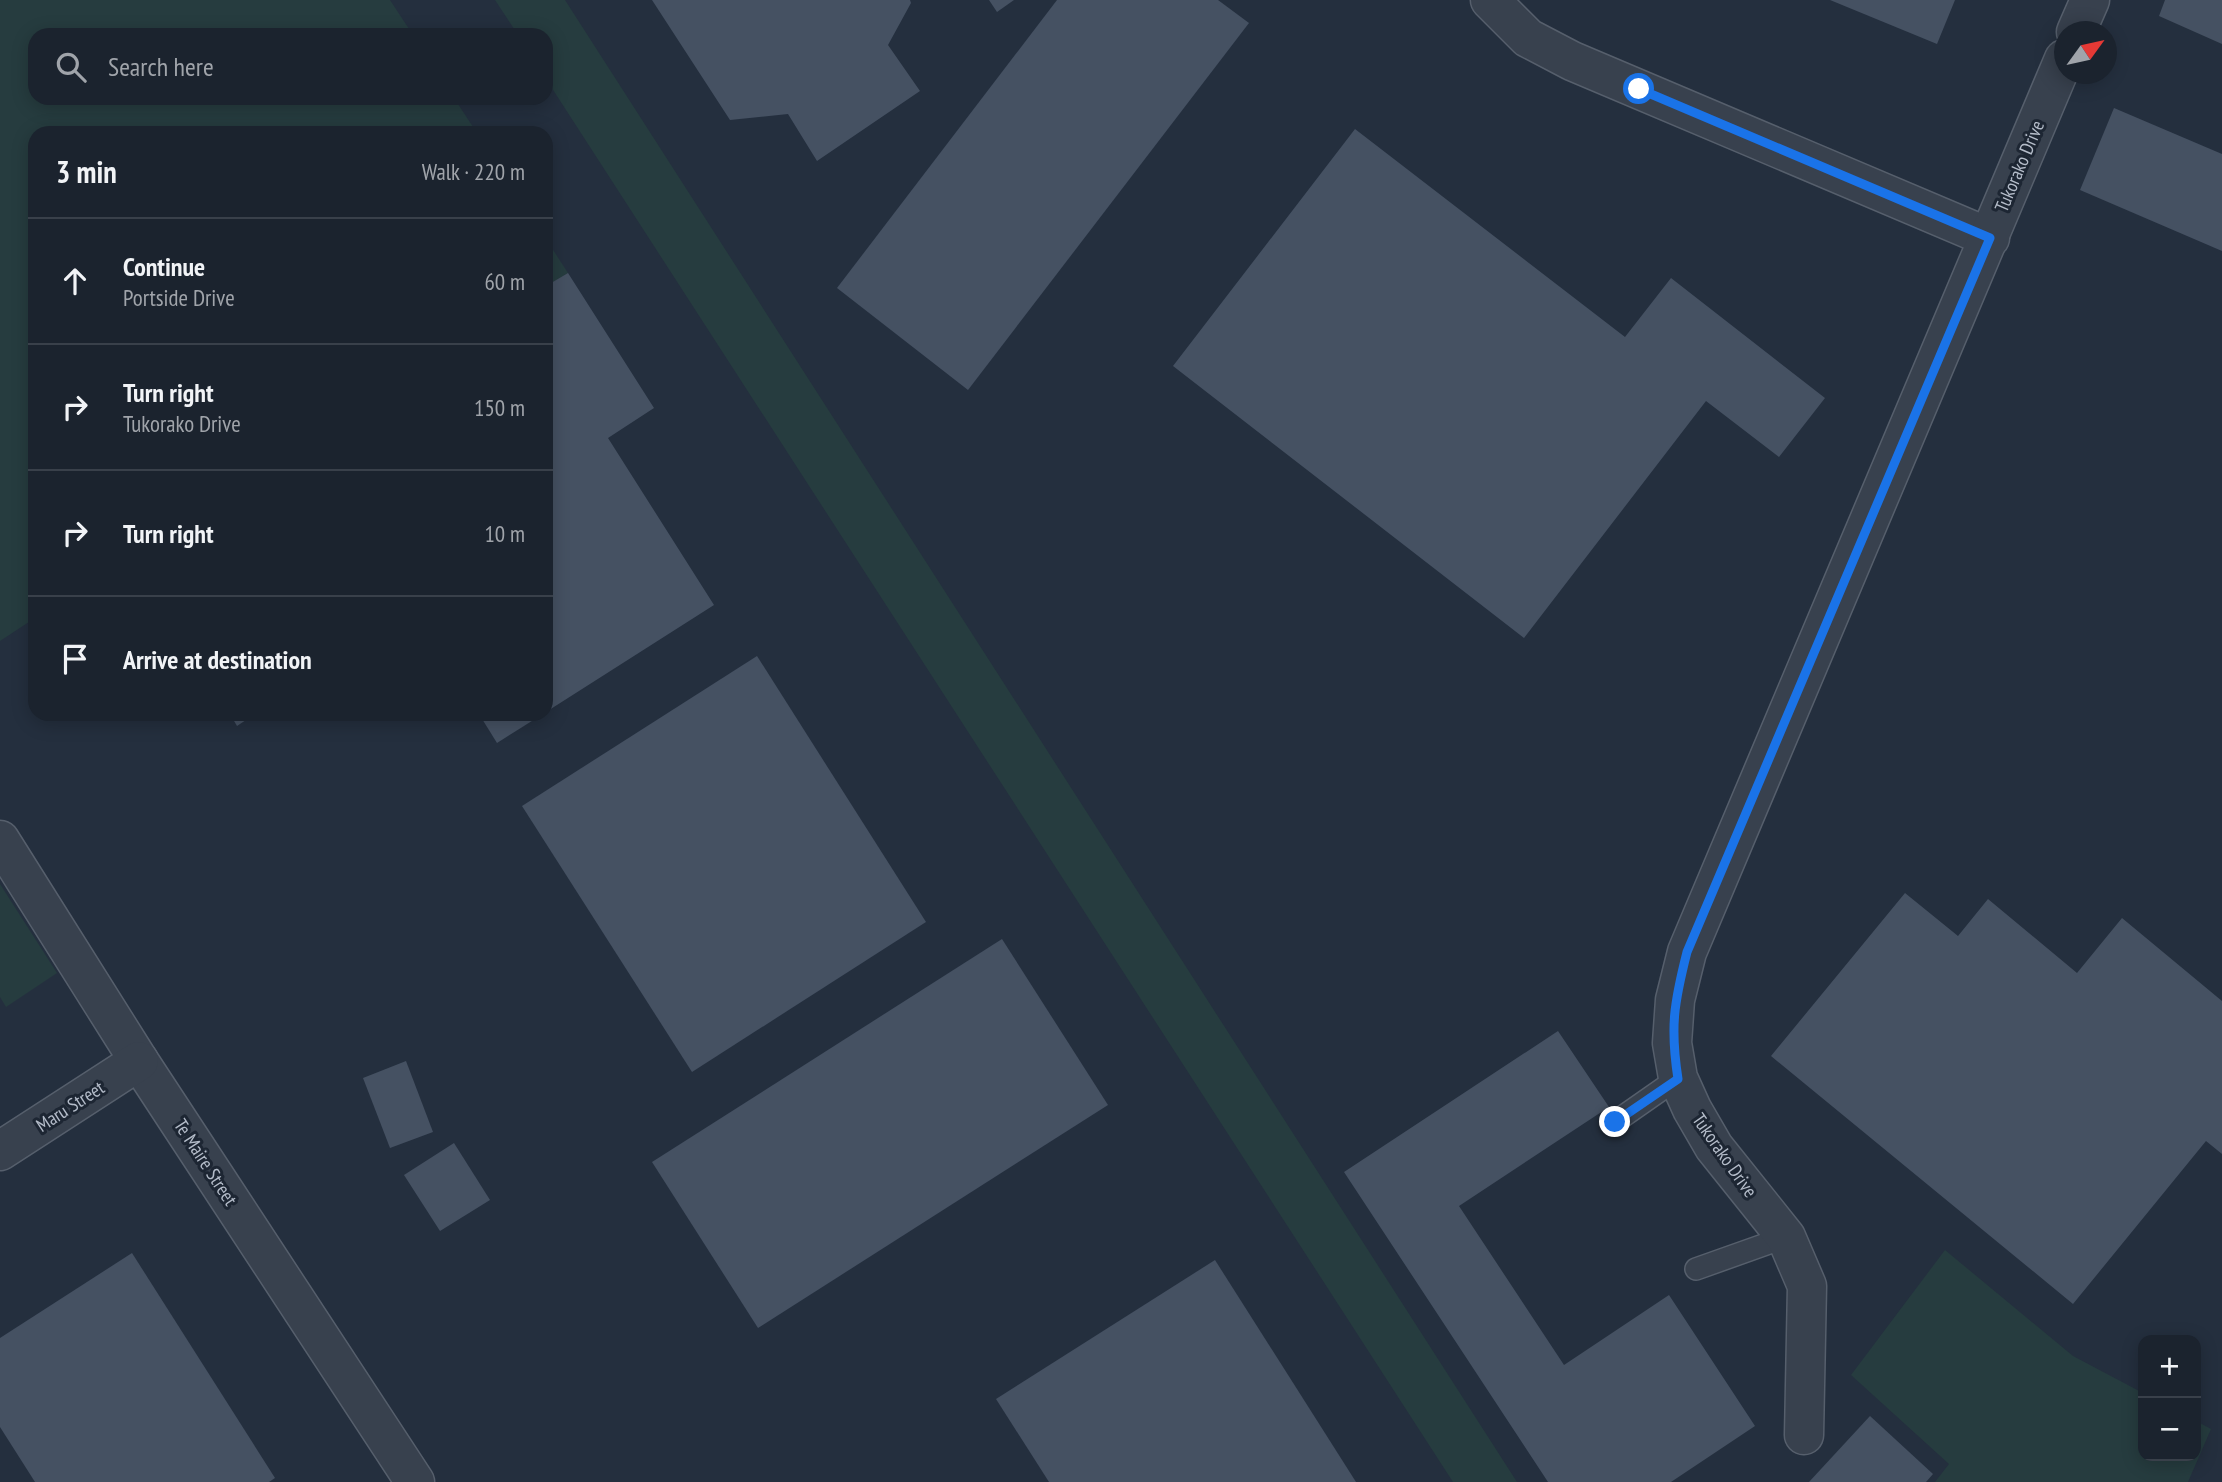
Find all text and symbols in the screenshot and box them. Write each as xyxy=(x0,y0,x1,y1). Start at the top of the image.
north arrow xyxy=(2054,21,2117,84)
search box xyxy=(28,28,553,105)
icon: search xyxy=(52,48,90,86)
text: Search here xyxy=(108,50,214,83)
route start xyxy=(1623,73,1654,104)
street label: Tukorako Drive xyxy=(1989,116,2049,215)
text: 3 min xyxy=(56,152,117,191)
text: Walk · 220 m xyxy=(422,157,525,186)
text: Continue xyxy=(123,250,205,283)
icon: ahead xyxy=(56,262,94,300)
text: 60 m xyxy=(484,267,525,296)
text: Portside Drive xyxy=(123,283,235,312)
text: Turn right xyxy=(123,376,214,409)
icon: right xyxy=(56,388,94,426)
text: 150 m xyxy=(474,393,525,422)
text: Tukorako Drive xyxy=(123,409,241,438)
icon: right xyxy=(56,514,94,552)
text: Turn right xyxy=(123,517,214,550)
text: 10 m xyxy=(484,519,525,548)
icon: arrive xyxy=(56,640,94,678)
text: Arrive at destination xyxy=(123,643,312,676)
street label: Maru Street xyxy=(31,1075,109,1137)
route end xyxy=(1599,1106,1630,1137)
street label: Tukorako Drive xyxy=(1687,1108,1763,1202)
street label: Te Maire Street xyxy=(169,1114,243,1211)
map controls xyxy=(2138,1335,2201,1461)
button: + xyxy=(2138,1335,2201,1398)
button: − xyxy=(2138,1398,2201,1461)

